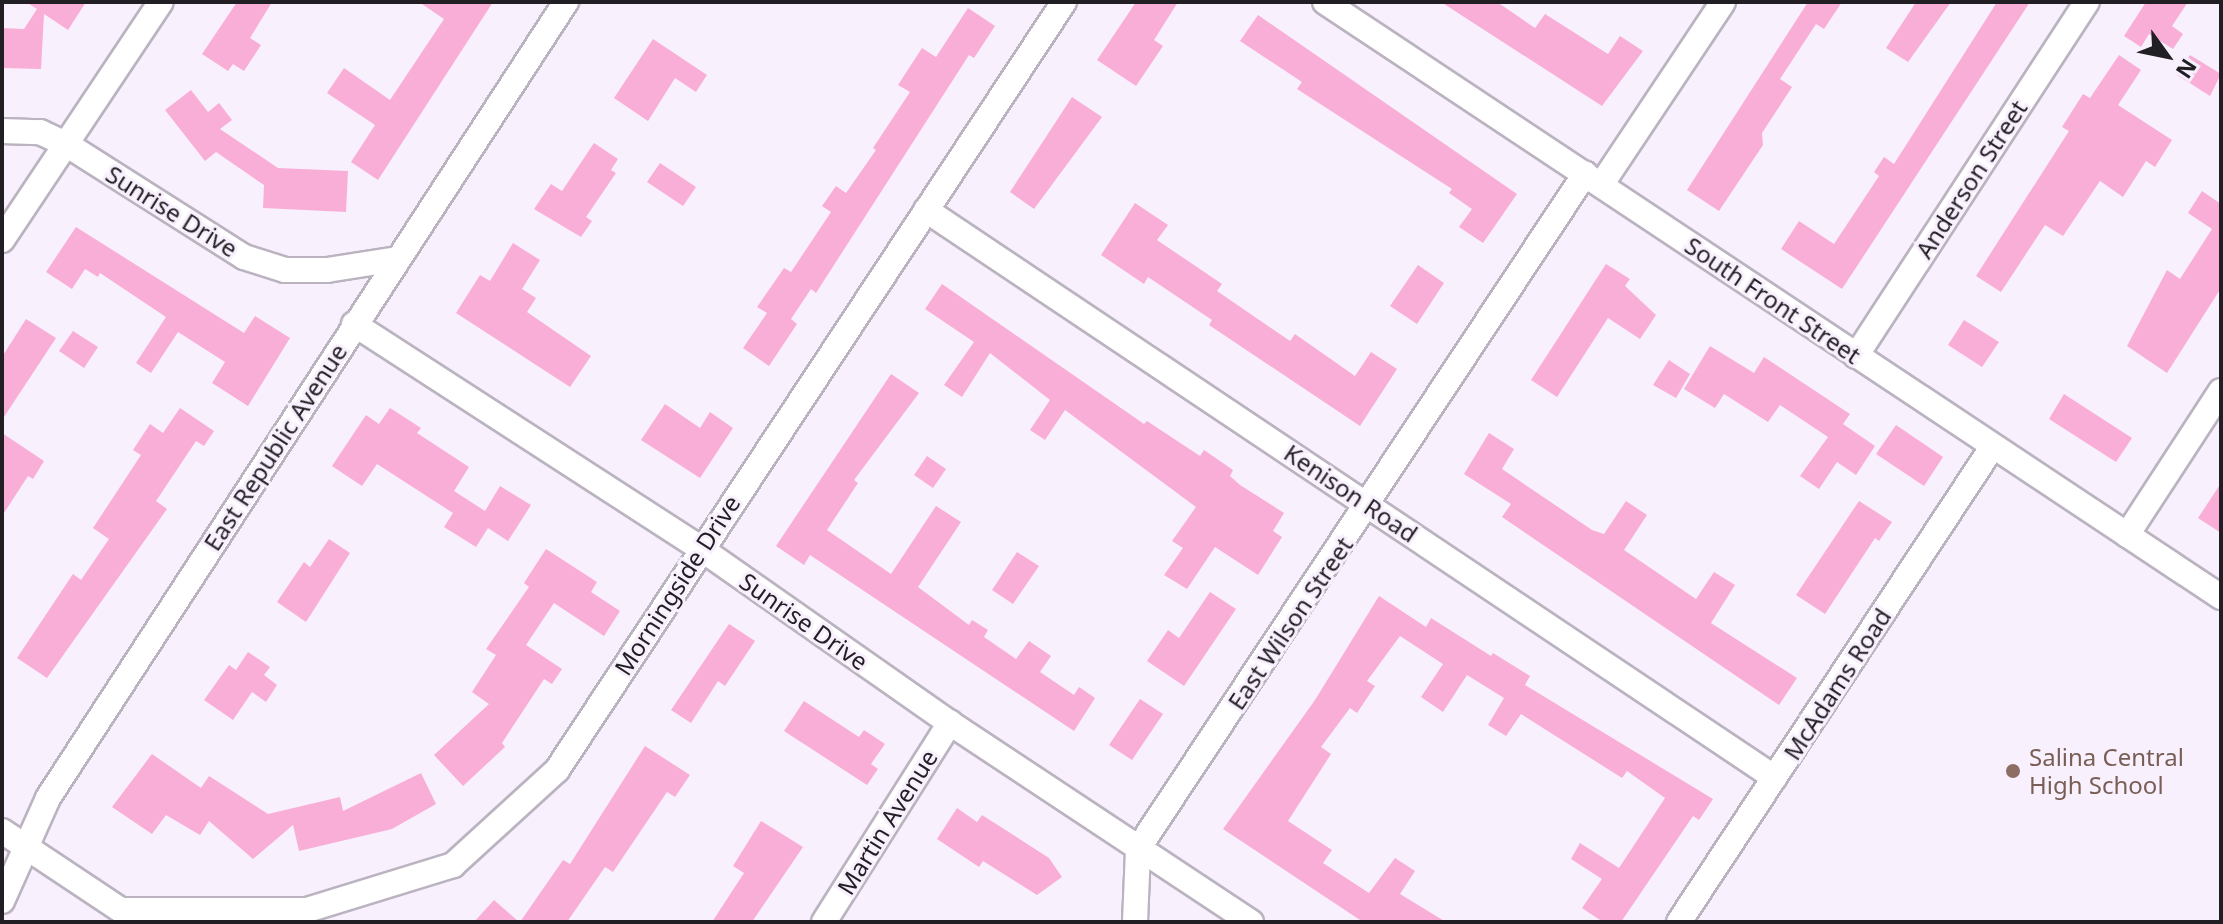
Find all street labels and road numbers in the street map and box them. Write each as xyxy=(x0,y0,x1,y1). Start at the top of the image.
street label: Anderson Street xyxy=(1909,95,2033,263)
street label: Sunrise Drive xyxy=(101,159,243,263)
street label: South Front Street xyxy=(1680,231,1866,369)
street label: East Republic Avenue xyxy=(197,338,353,556)
street label: Kenison Road xyxy=(1279,438,1423,548)
street label: Morningside Drive xyxy=(608,490,746,680)
street label: East Wilson Street xyxy=(1222,531,1358,715)
street label: Sunrise Drive xyxy=(734,566,874,676)
street label: McAdams Road xyxy=(1777,603,1897,765)
street label: Martin Avenue xyxy=(831,744,943,900)

